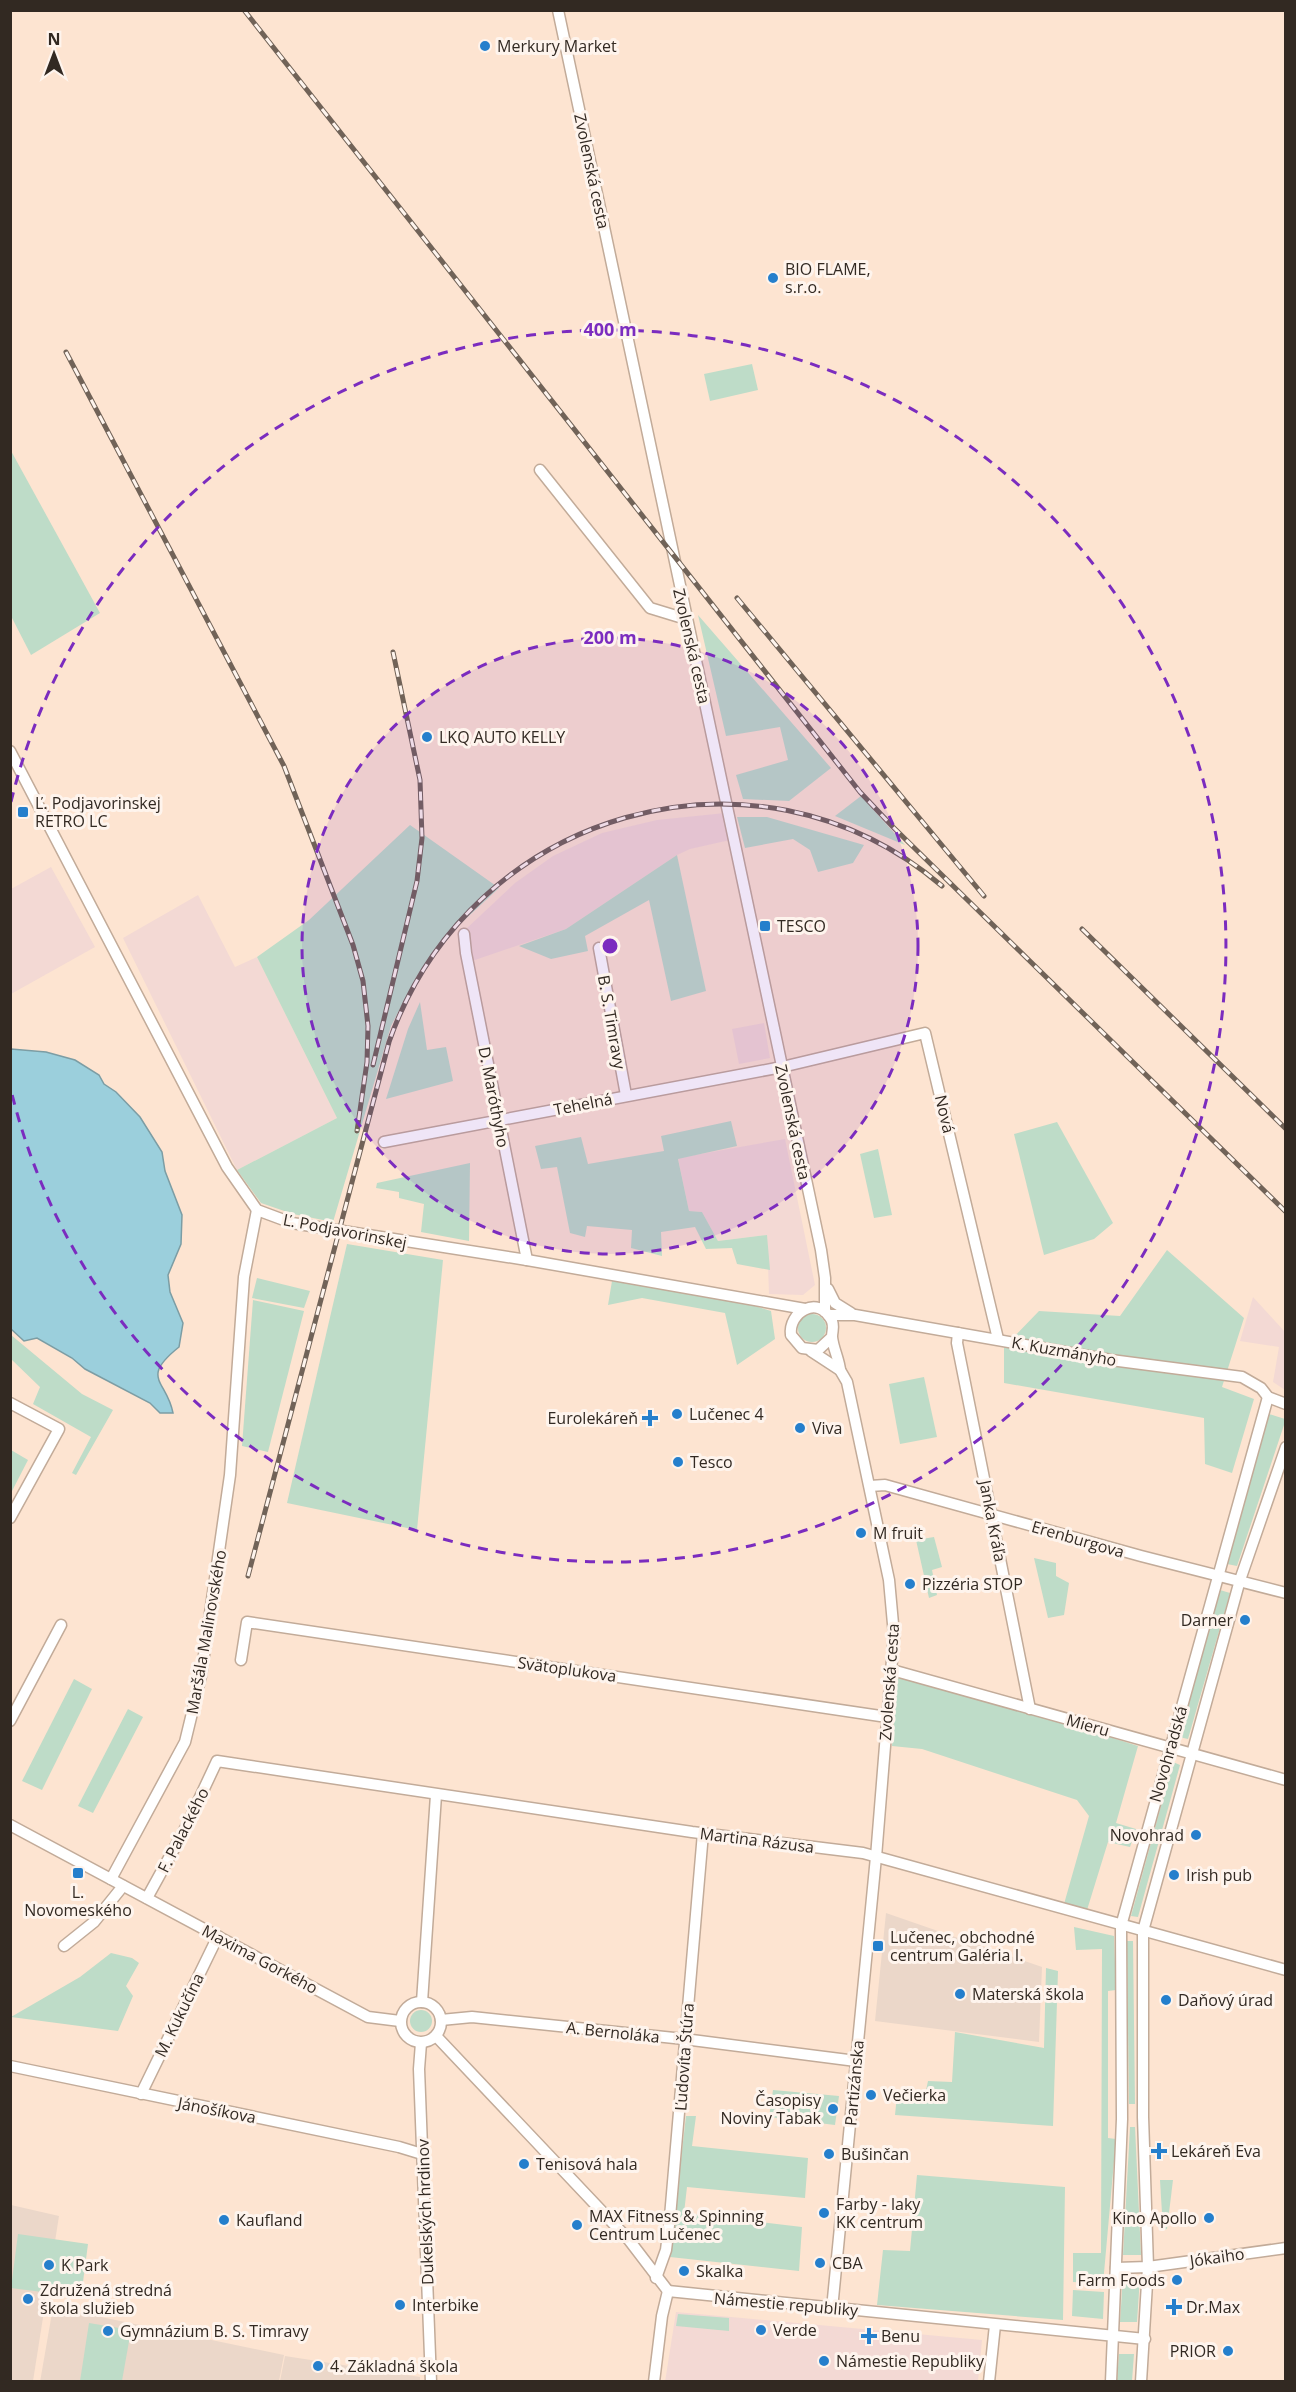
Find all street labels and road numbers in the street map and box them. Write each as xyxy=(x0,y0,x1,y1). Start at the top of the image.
street label: Zvolenská cesta xyxy=(569,111,615,231)
street label: Zvolenská cesta xyxy=(668,586,716,706)
street label: B. S. Timravy xyxy=(593,973,631,1072)
street label: D. Maróthyho xyxy=(473,1045,515,1149)
street label: Zvolenská cesta xyxy=(770,1062,816,1182)
street label: Tehelná xyxy=(552,1088,614,1120)
street label: Nová xyxy=(930,1093,960,1135)
street label: Ľ. Podjavorinskej xyxy=(281,1208,409,1254)
street label: K. Kuzmányho xyxy=(1010,1331,1118,1371)
street label: Janka Kráľa xyxy=(974,1476,1012,1564)
street label: Erenburgova xyxy=(1029,1515,1127,1563)
street label: Maršála Malinovského xyxy=(181,1548,231,1716)
street label: Zvolenská cesta xyxy=(874,1623,904,1741)
street label: Svätoplukova xyxy=(516,1651,618,1687)
street label: Novohradská xyxy=(1144,1703,1192,1805)
street label: Mieru xyxy=(1064,1708,1112,1742)
street label: F. Palackého xyxy=(152,1784,214,1876)
street label: Martina Rázusa xyxy=(699,1822,815,1858)
street label: Maxima Gorkého xyxy=(198,1919,322,1999)
street label: M. Kukučína xyxy=(149,1969,209,2061)
street label: Ľudovíta Štúra xyxy=(669,2002,699,2112)
street label: A. Bernoláka xyxy=(565,2016,661,2048)
street label: Partizánska xyxy=(839,2039,869,2127)
street label: Jánošíkova xyxy=(174,2091,258,2128)
street label: Dukelských hrdinov xyxy=(411,2139,439,2285)
street label: Jókaiho xyxy=(1186,2242,1246,2272)
street label: Námestie republiky xyxy=(713,2287,860,2321)

